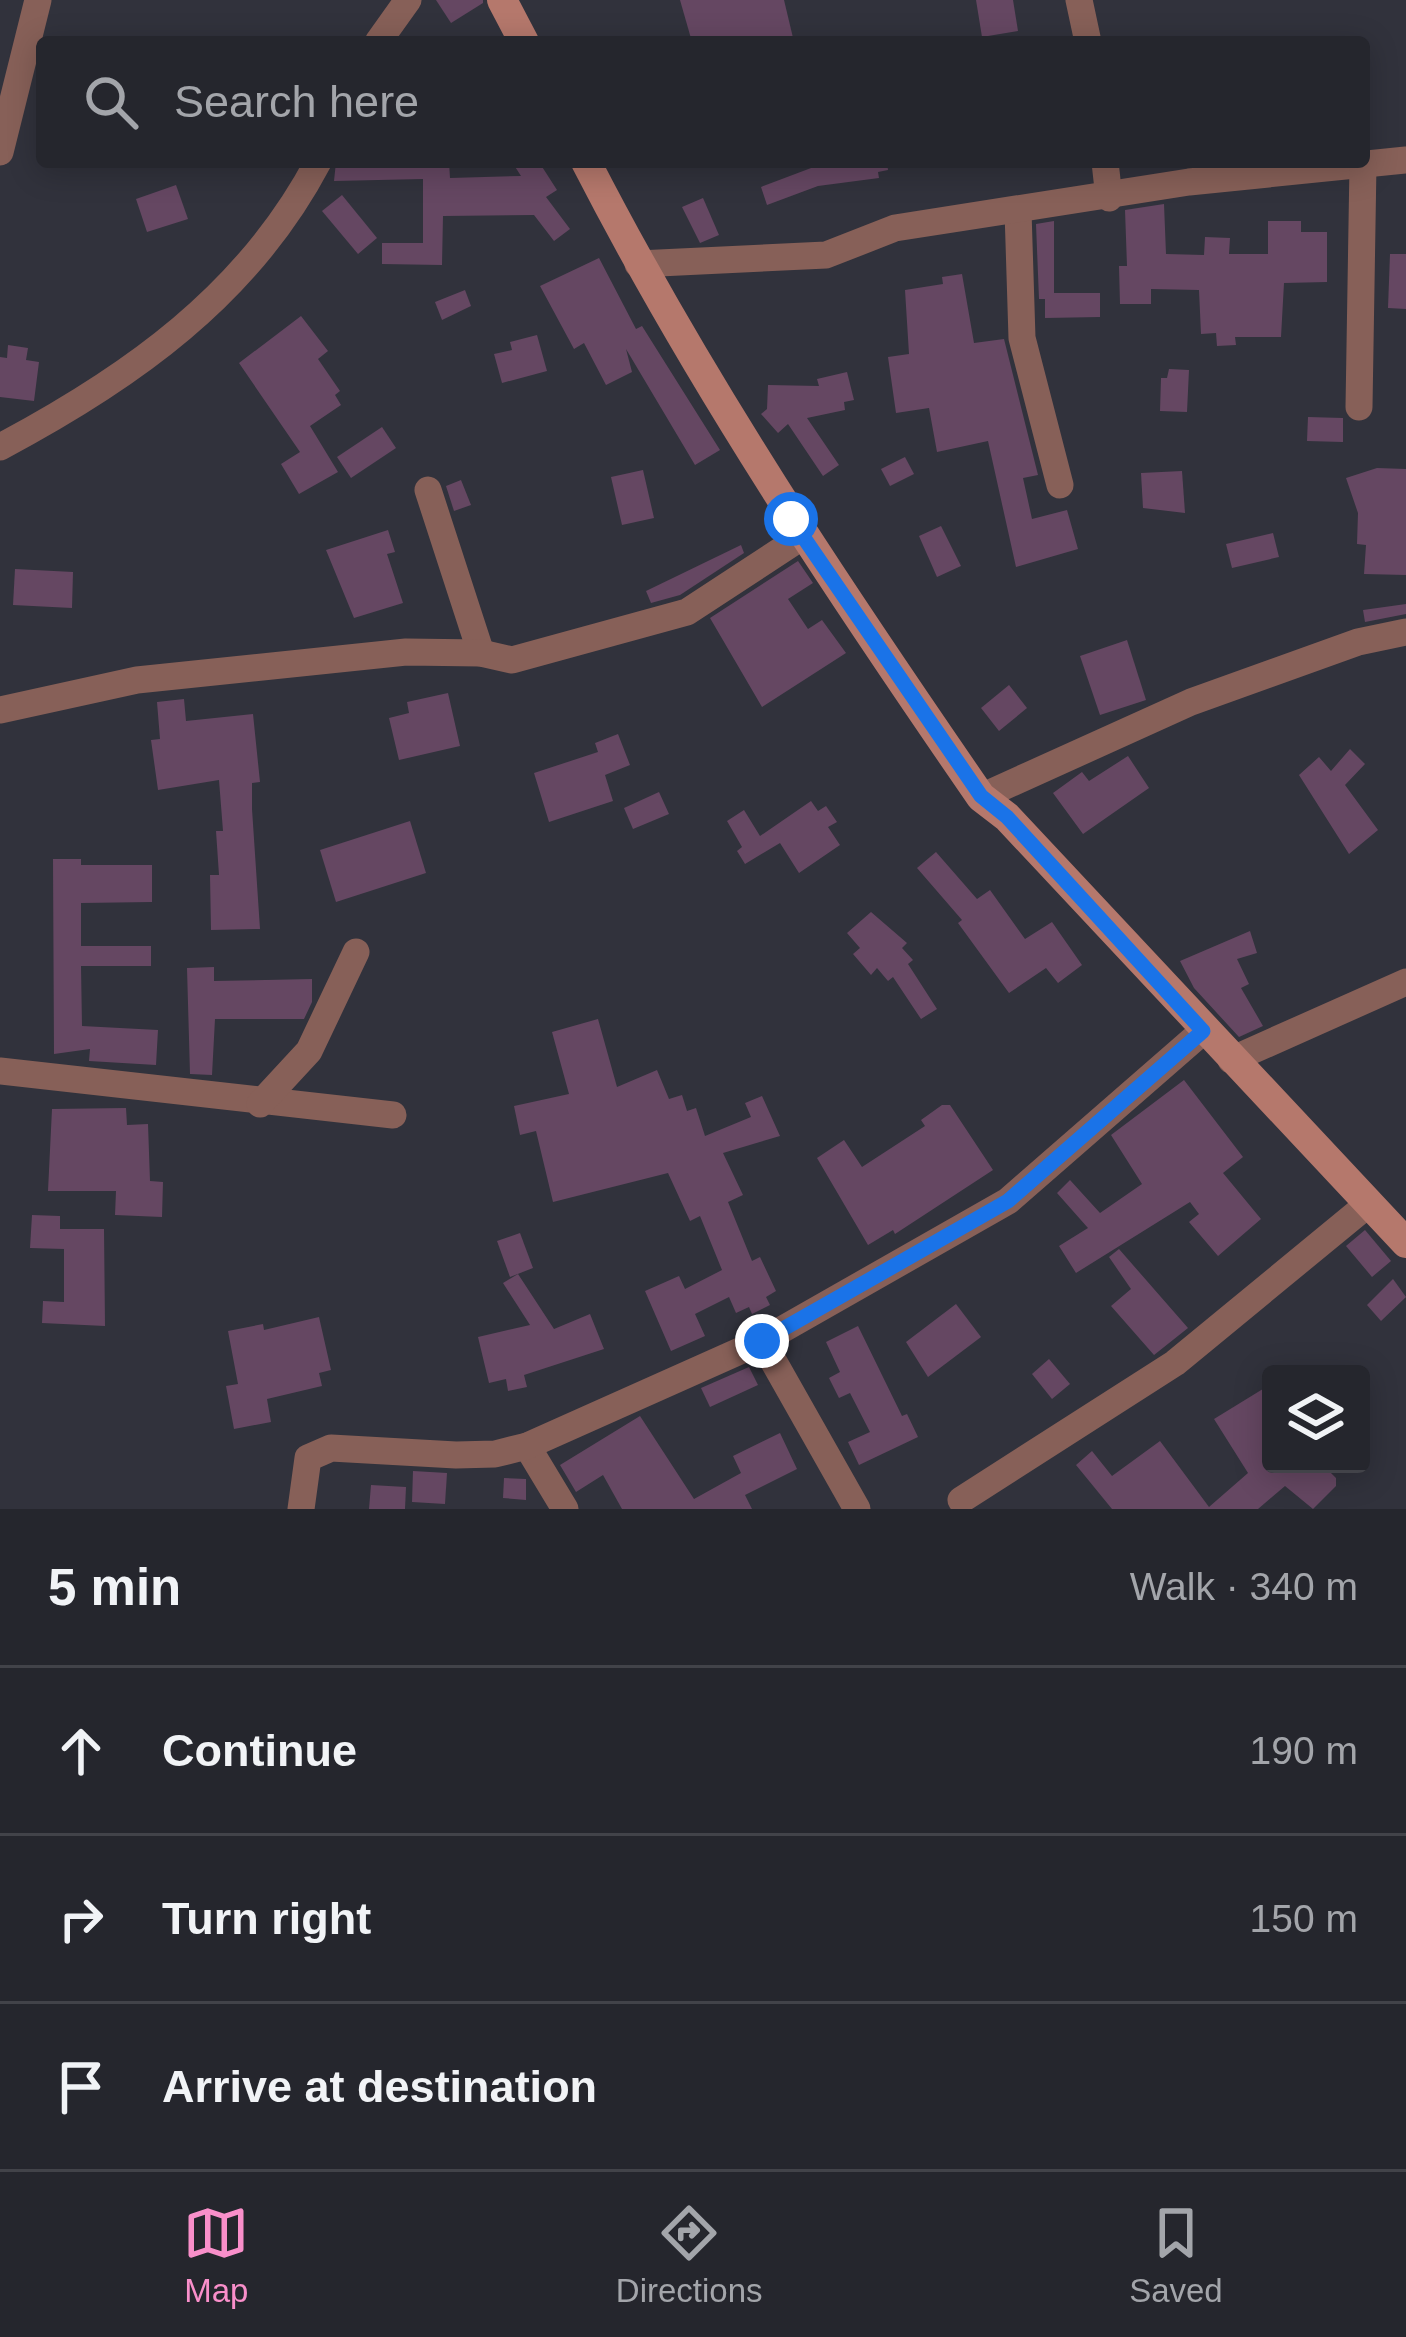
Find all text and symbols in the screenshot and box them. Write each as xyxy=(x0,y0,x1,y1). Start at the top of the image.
search box xyxy=(36,36,1370,168)
icon: search xyxy=(78,69,144,135)
text: Search here xyxy=(174,76,419,127)
route start xyxy=(764,492,818,546)
route end xyxy=(735,1314,789,1368)
map controls xyxy=(1262,1365,1370,1473)
button: layers xyxy=(1262,1365,1370,1473)
text: 5 min xyxy=(48,1559,181,1616)
text: Walk · 340 m xyxy=(1130,1565,1358,1608)
icon: ahead xyxy=(48,1718,114,1784)
text: Continue xyxy=(162,1725,357,1776)
text: 190 m xyxy=(1250,1729,1358,1772)
icon: right xyxy=(48,1886,114,1952)
text: Turn right xyxy=(162,1893,371,1944)
text: 150 m xyxy=(1250,1897,1358,1940)
icon: arrive xyxy=(48,2054,114,2120)
text: Arrive at destination xyxy=(162,2061,597,2112)
tab: Map xyxy=(183,2200,249,2310)
tab: Directions xyxy=(616,2200,763,2310)
tab: Saved xyxy=(1129,2200,1223,2310)

